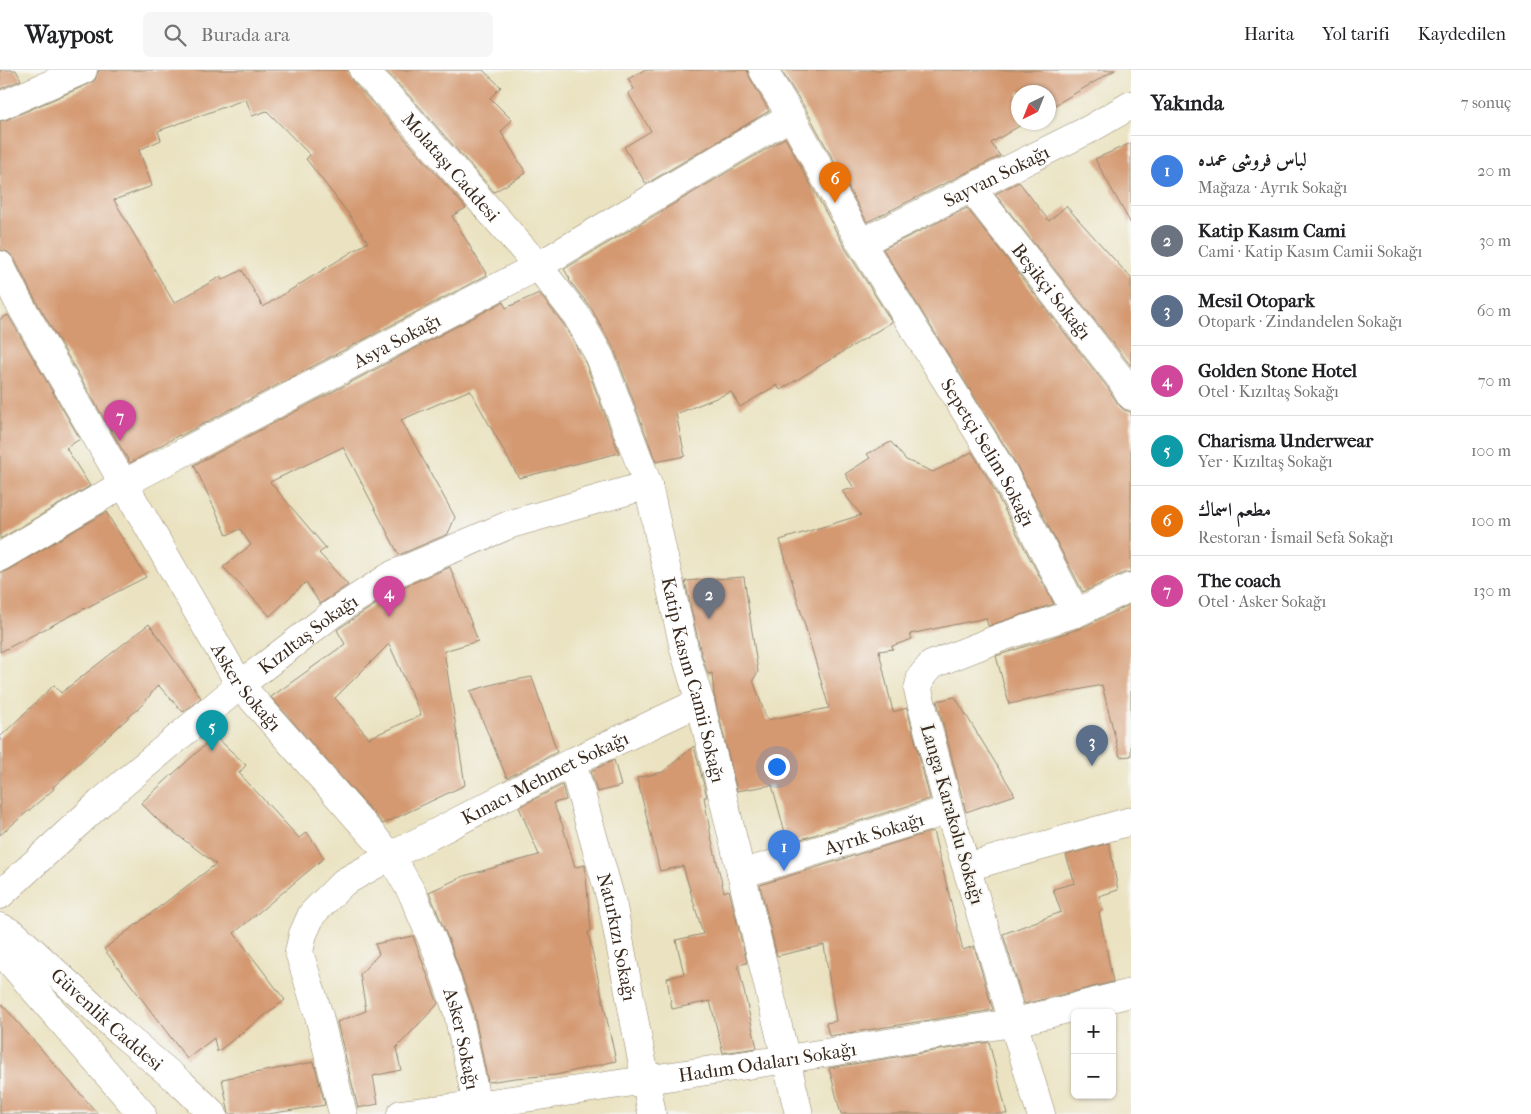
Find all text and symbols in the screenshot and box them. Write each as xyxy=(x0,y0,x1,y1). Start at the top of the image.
search box xyxy=(143,12,493,57)
text: Waypost xyxy=(25,21,113,49)
icon: search xyxy=(161,21,189,49)
text: Burada ara xyxy=(201,24,290,46)
text: Harita xyxy=(1244,24,1294,45)
text: Yol tarifi xyxy=(1322,24,1390,45)
text: Kaydedilen xyxy=(1418,24,1506,45)
north arrow xyxy=(1011,85,1056,130)
text: Yakında xyxy=(1151,91,1224,115)
text: 7 sonuç xyxy=(1461,93,1511,112)
street label: Molataşı Caddesi xyxy=(397,109,504,227)
street label: Sayvan Sokağı xyxy=(940,141,1053,212)
text: لباس فروشی عمده xyxy=(1198,149,1307,171)
text: 1 xyxy=(1164,161,1170,180)
text: 20 m xyxy=(1477,161,1511,180)
pin: 6 xyxy=(819,162,851,203)
text: Mağaza · Ayrık Sokağı xyxy=(1198,178,1347,197)
text: Katip Kasım Cami xyxy=(1198,220,1346,242)
text: 2 xyxy=(1163,231,1171,250)
text: 30 m xyxy=(1479,231,1511,250)
street label: Beşikçi Sokağı xyxy=(1007,239,1096,344)
text: Cami · Katip Kasım Camii Sokağı xyxy=(1198,242,1422,261)
text: Mesil Otopark xyxy=(1198,290,1315,312)
text: 3 xyxy=(1164,301,1170,320)
text: 60 m xyxy=(1477,301,1511,320)
street label: Asya Sokağı xyxy=(349,309,445,374)
text: Otopark · Zindandelen Sokağı xyxy=(1198,312,1402,331)
text: Golden Stone Hotel xyxy=(1198,360,1357,382)
text: 4 xyxy=(1162,371,1172,390)
text: 70 m xyxy=(1478,371,1511,390)
street label: Sepetçi Selim Sokağı xyxy=(936,375,1039,531)
text: Otel · Kızıltaş Sokağı xyxy=(1198,382,1339,401)
pin: 7 xyxy=(104,400,136,441)
text: Charisma Underwear xyxy=(1198,430,1373,452)
text: 5 xyxy=(1164,441,1170,460)
text: 100 m xyxy=(1471,441,1511,460)
text: Yer · Kızıltaş Sokağı xyxy=(1198,452,1332,471)
text: مطعم اسماك xyxy=(1198,499,1271,521)
text: 6 xyxy=(1163,511,1171,530)
text: 100 m xyxy=(1471,511,1511,530)
text: Restoran · İsmail Sefa Sokağı xyxy=(1198,528,1393,547)
text: The coach xyxy=(1198,570,1281,592)
street label: Katip Kasım Camii Sokağı xyxy=(657,575,729,785)
pin: 4 xyxy=(373,576,405,617)
pin: 2 xyxy=(693,578,725,619)
text: 7 xyxy=(1163,581,1171,600)
text: 130 m xyxy=(1473,581,1511,600)
street label: Kızıltaş Sokağı xyxy=(254,590,363,679)
text: Otel · Asker Sokağı xyxy=(1198,592,1326,611)
street label: Asker Sokağı xyxy=(206,639,286,736)
pin: 5 xyxy=(196,710,228,751)
street label: Langa Karakolu Sokağı xyxy=(916,722,988,907)
pin: 3 xyxy=(1076,725,1108,766)
street label: Kınacı Mehmet Sokağı xyxy=(458,727,633,829)
your location xyxy=(764,754,790,780)
street label: Ayrık Sokağı xyxy=(821,808,927,860)
pin: 1 xyxy=(768,830,800,871)
street label: Natırkızı Sokağı xyxy=(592,871,641,1003)
street label: Güvenlik Caddesi xyxy=(46,964,168,1076)
street label: Asker Sokağı xyxy=(438,984,484,1092)
map controls xyxy=(1071,1009,1116,1099)
button: + xyxy=(1071,1009,1116,1054)
street label: Hadım Odaları Sokağı xyxy=(677,1038,858,1087)
button: − xyxy=(1071,1054,1116,1099)

